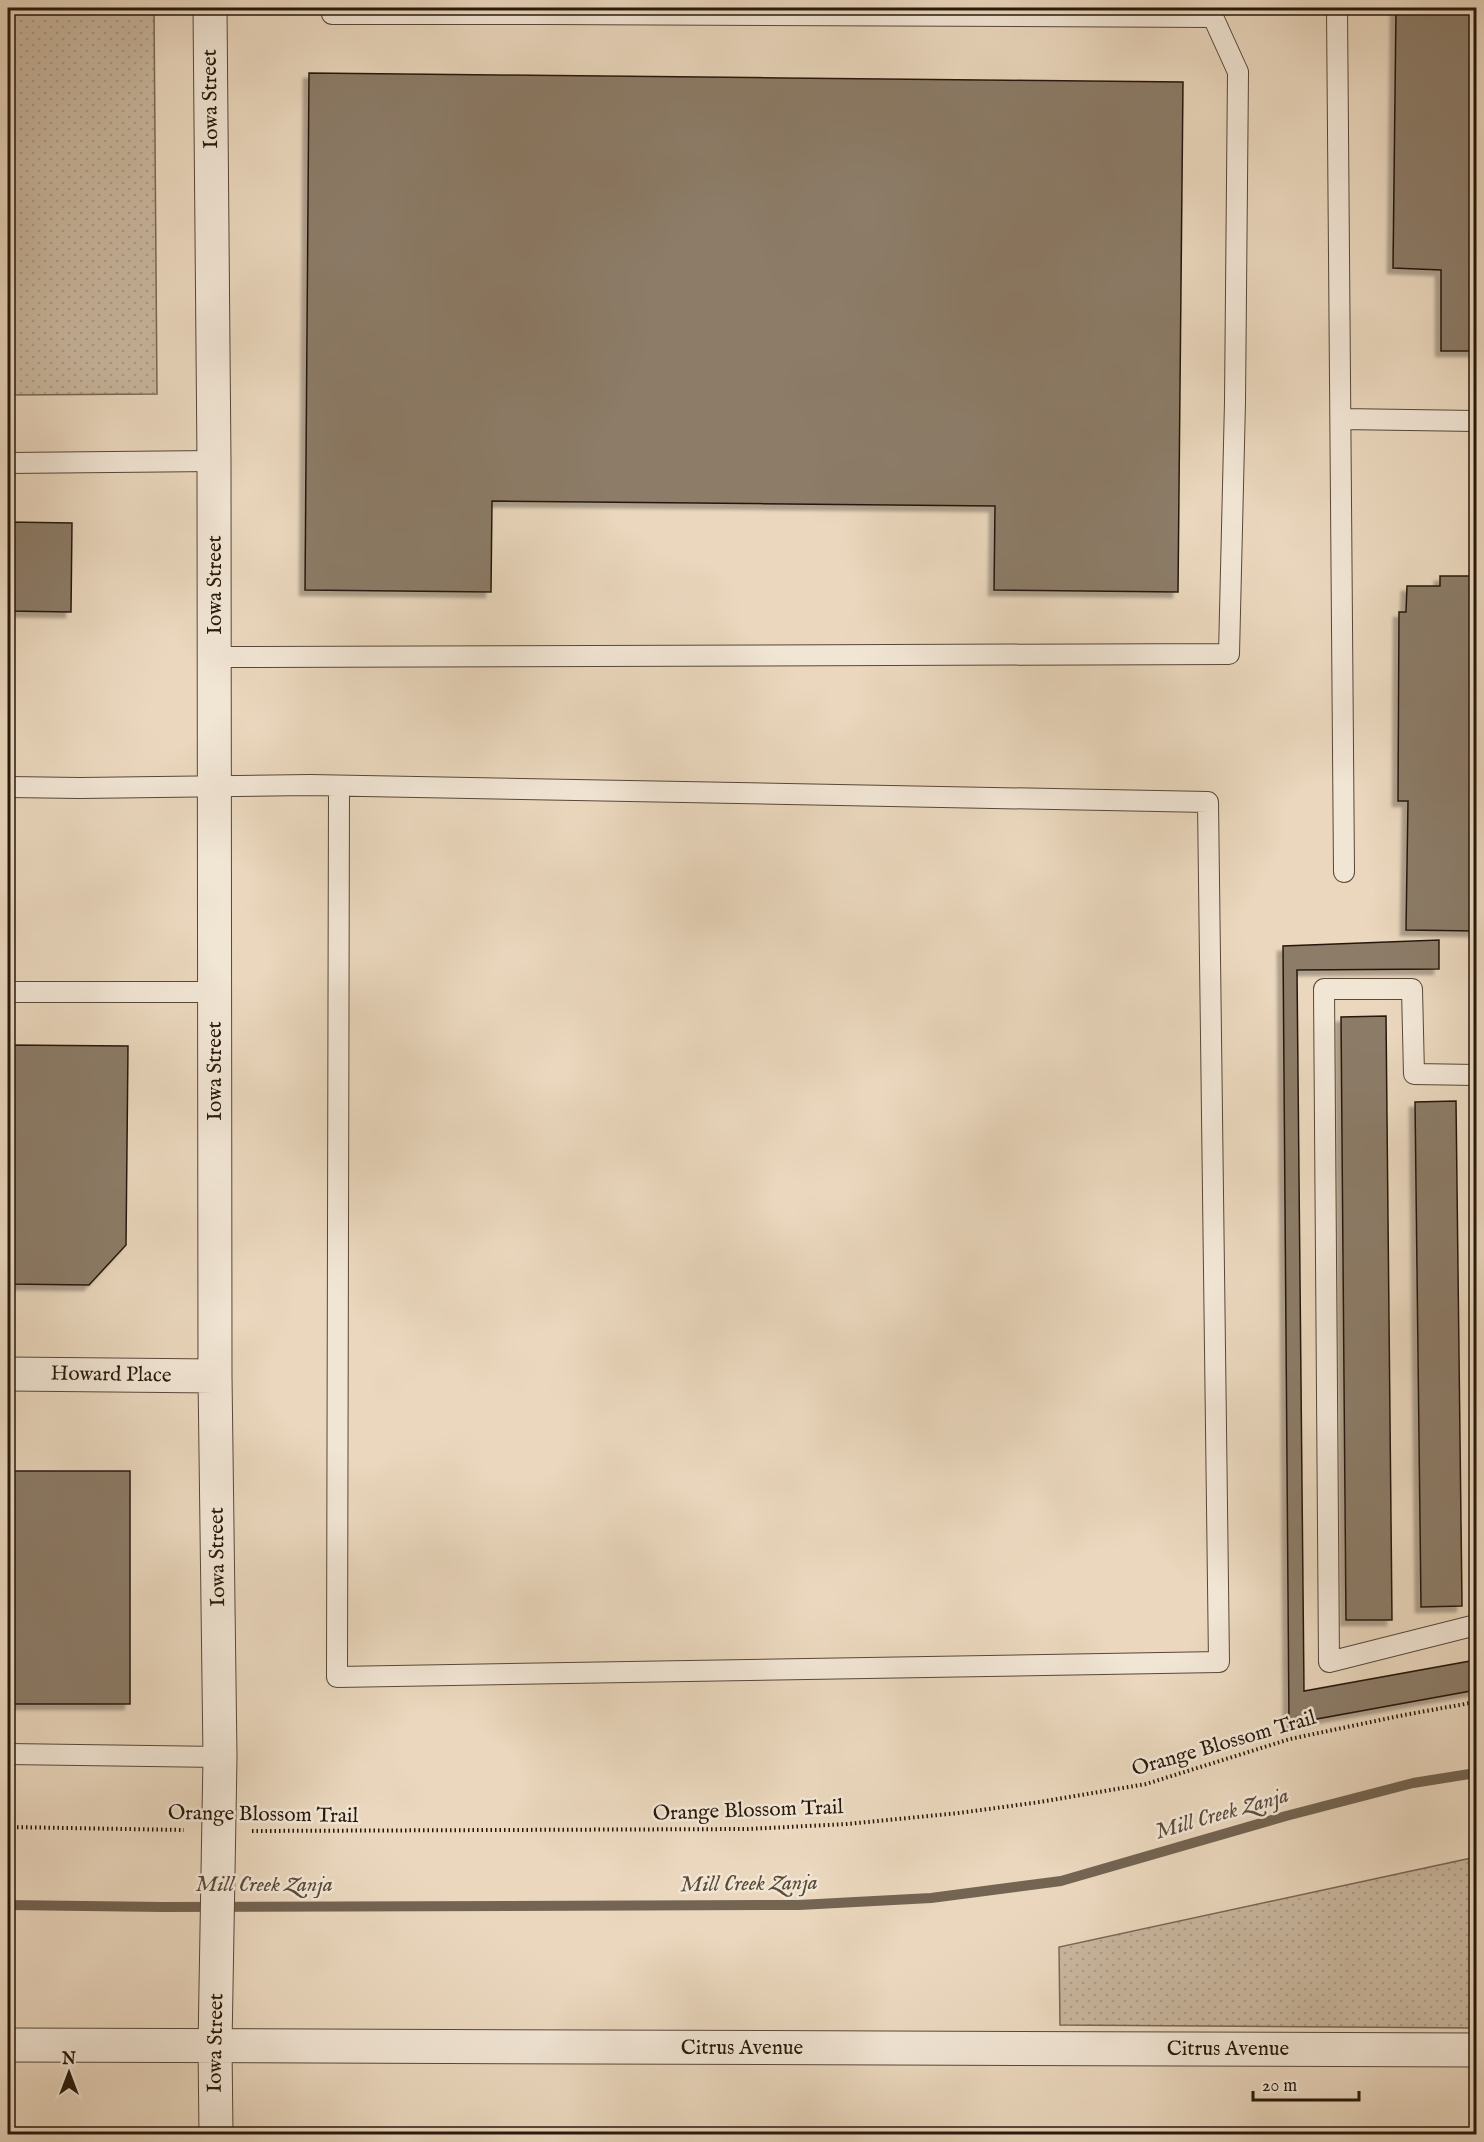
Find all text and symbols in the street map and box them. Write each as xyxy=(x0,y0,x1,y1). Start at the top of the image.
street label: Iowa Street xyxy=(197,49,225,149)
street label: Iowa Street xyxy=(202,535,229,635)
street label: Iowa Street xyxy=(202,1021,229,1121)
street label: Howard Place xyxy=(50,1360,172,1390)
street label: Iowa Street xyxy=(204,1507,232,1607)
street label: Orange Blossom Trail xyxy=(1129,1705,1320,1783)
water label: Mill Creek Zanja xyxy=(1152,1782,1292,1846)
street label: Orange Blossom Trail xyxy=(652,1794,844,1828)
street label: Orange Blossom Trail xyxy=(167,1800,359,1830)
water label: Mill Creek Zanja xyxy=(680,1869,818,1899)
water label: Mill Creek Zanja xyxy=(195,1871,333,1899)
street label: Iowa Street xyxy=(202,1993,230,2093)
street label: Citrus Avenue xyxy=(681,2035,804,2062)
street label: Citrus Avenue xyxy=(1167,2036,1290,2063)
north arrow xyxy=(39,2043,99,2103)
text: N xyxy=(61,2050,76,2070)
scale bar xyxy=(1253,2064,1360,2102)
text: 20 m xyxy=(1262,2075,1297,2098)

